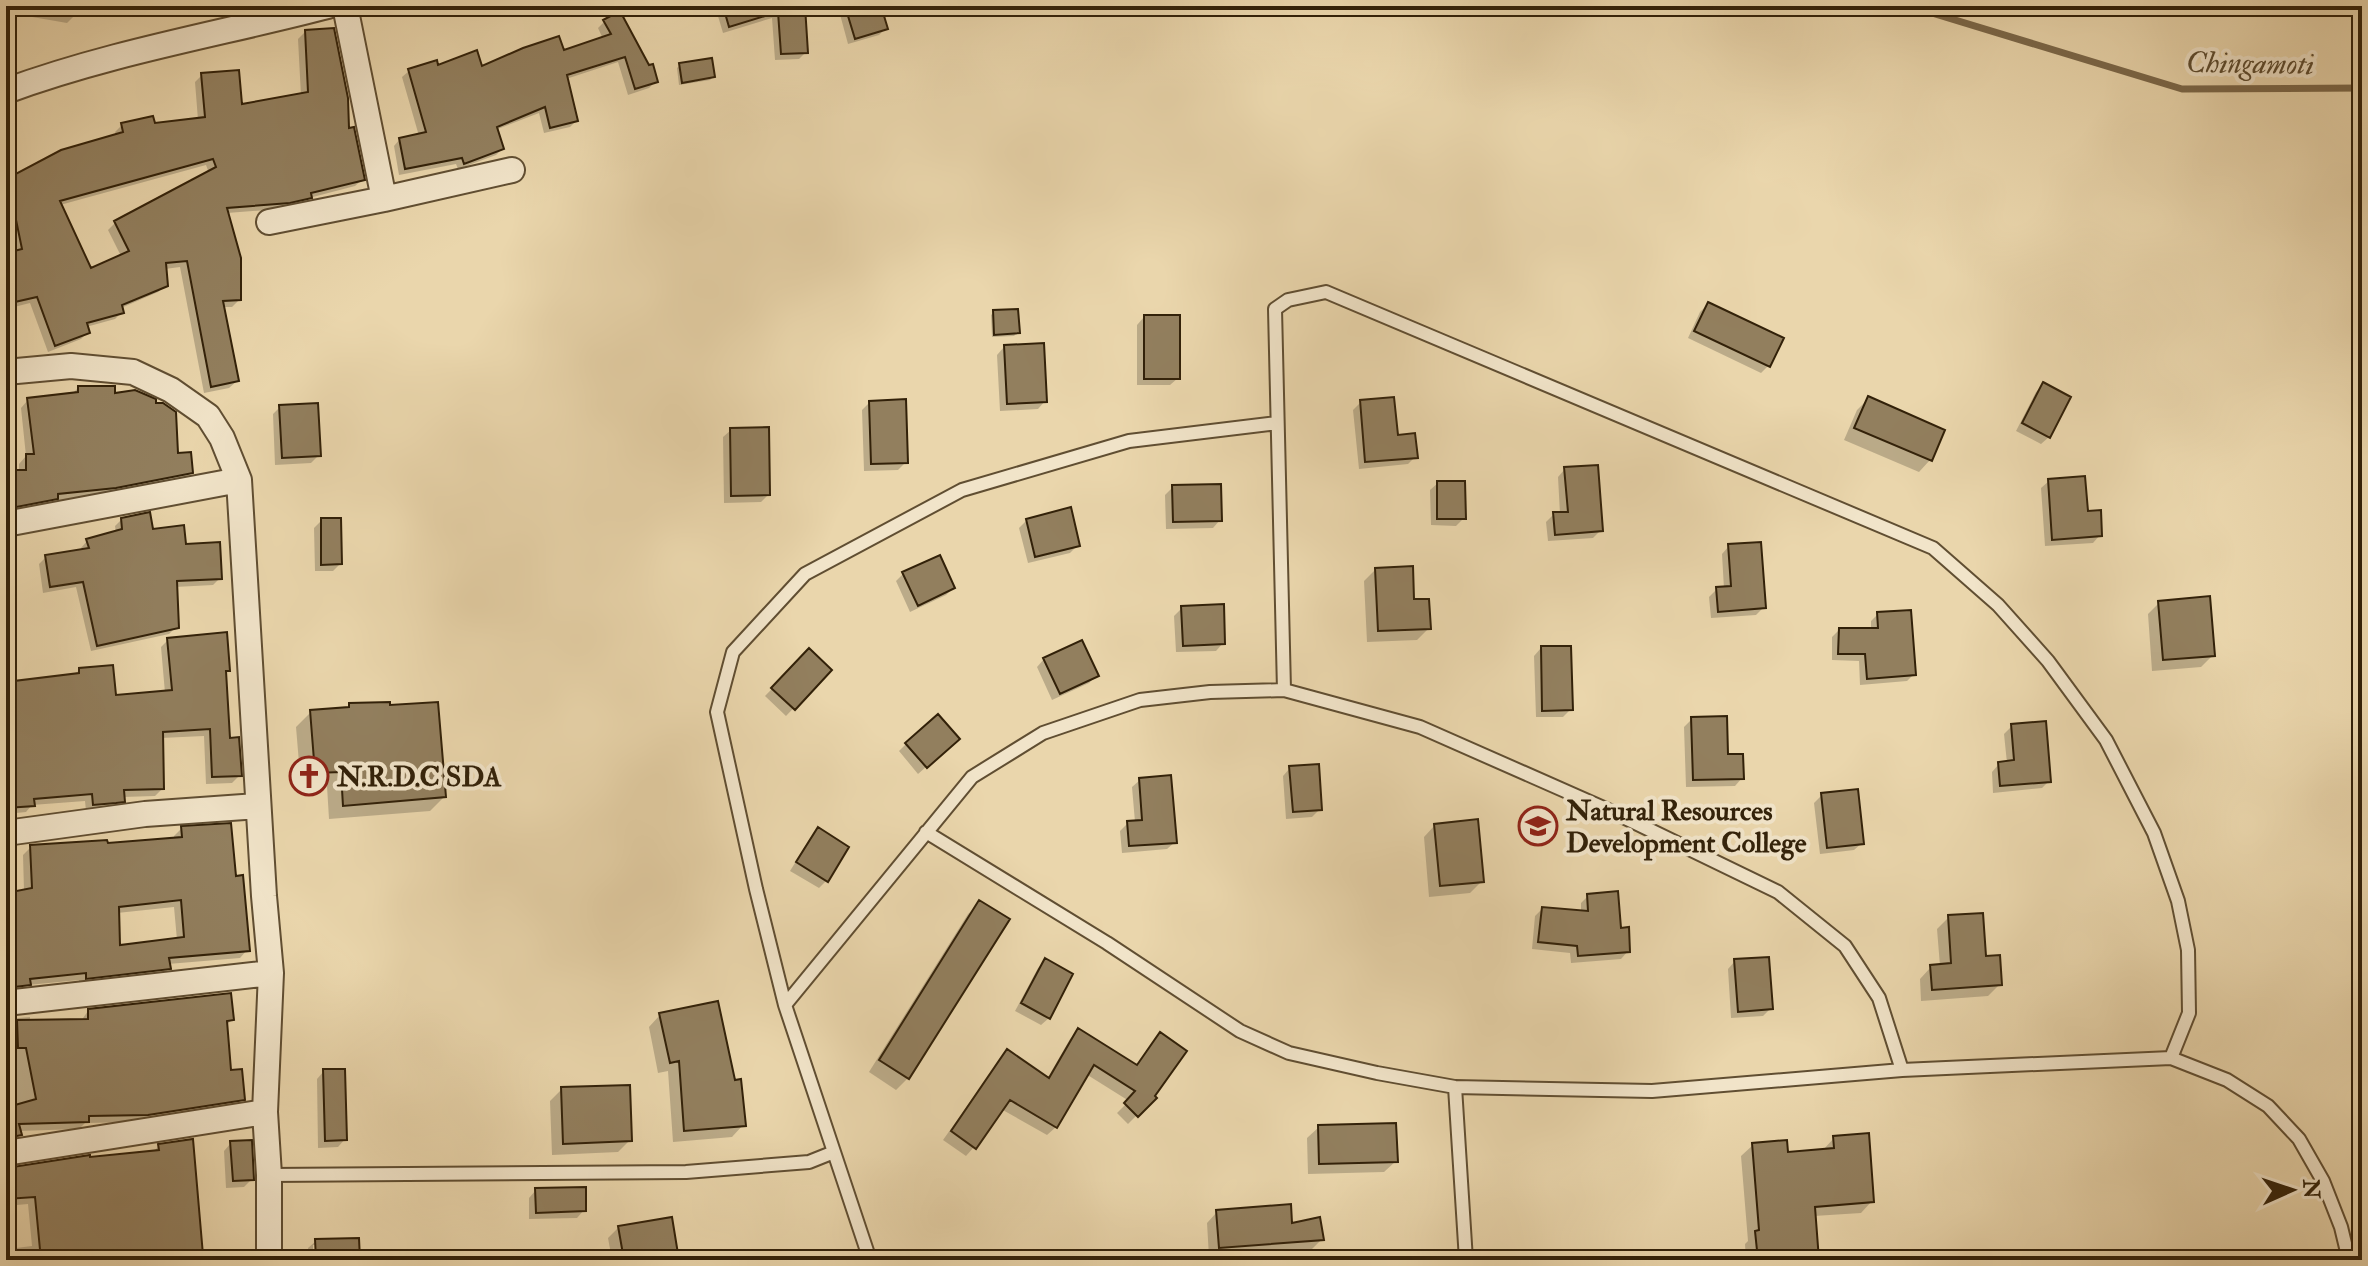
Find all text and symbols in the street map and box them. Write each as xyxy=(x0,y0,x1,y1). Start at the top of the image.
water label: Chingamoti xyxy=(2185,44,2315,83)
church icon: N.R.D.C SDA xyxy=(288,755,330,797)
place label: N.R.D.C SDA xyxy=(336,760,502,795)
place label: Natural Resources Development College xyxy=(1565,794,1807,861)
school or university icon: Natural Resources Development College xyxy=(1517,805,1559,847)
north arrow xyxy=(2252,1150,2332,1230)
text: N xyxy=(2296,1177,2325,1200)

